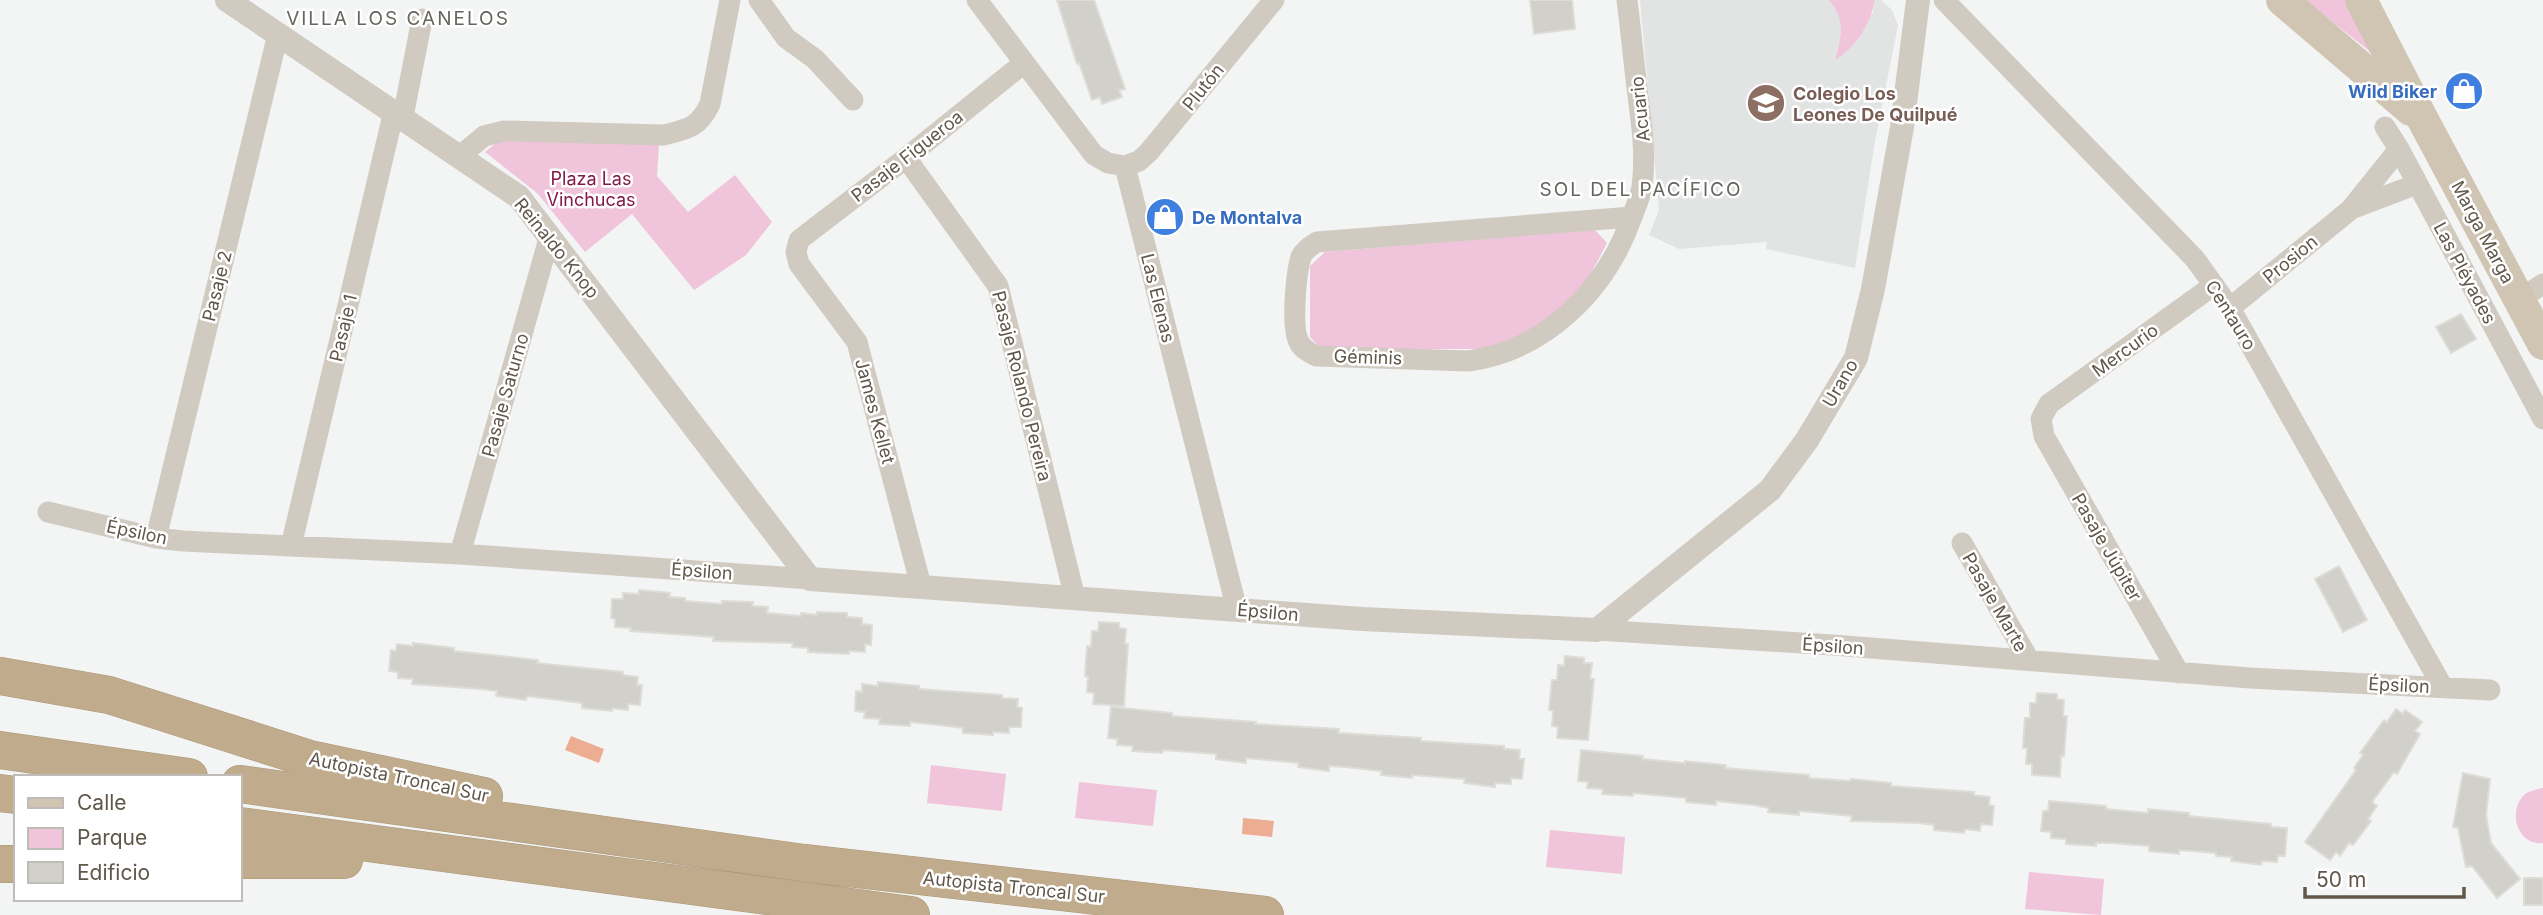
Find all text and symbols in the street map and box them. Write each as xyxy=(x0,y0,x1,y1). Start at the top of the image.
district label: VILLA LOS CANELOS xyxy=(286,7,510,30)
street label: Plutón xyxy=(1178,60,1228,114)
shop icon: Wild Biker xyxy=(2443,70,2485,112)
street label: Acuario xyxy=(1626,75,1654,143)
place label: Wild Biker xyxy=(2348,81,2437,102)
school or university icon: Colegio Los Leones De Quilpué xyxy=(1745,82,1787,124)
place label: Colegio Los Leones De Quilpué xyxy=(1793,83,1958,125)
street label: Pasaje Figueroa xyxy=(847,106,967,206)
park label: Plaza Las Vinchucas xyxy=(546,168,636,210)
district label: SOL DEL PACÍFICO xyxy=(1540,177,1742,201)
street label: Marga Marga xyxy=(2447,177,2519,287)
street label: Reinaldo Knop xyxy=(510,194,604,302)
shop icon: De Montalva xyxy=(1144,196,1186,238)
place label: De Montalva xyxy=(1192,207,1302,228)
street label: Las Pléyades xyxy=(2429,219,2501,327)
street label: Prosion xyxy=(2258,231,2322,287)
street label: Pasaje 2 xyxy=(198,248,236,324)
street label: Las Elenas xyxy=(1137,251,1179,345)
street label: Centauro xyxy=(2201,276,2261,354)
street label: Pasaje Rolando Pereira xyxy=(988,289,1056,483)
street label: Pasaje 1 xyxy=(325,292,361,364)
street label: Mercurio xyxy=(2088,319,2162,381)
street label: Pasaje Saturno xyxy=(477,331,533,459)
street label: Géminis xyxy=(1333,345,1403,369)
street label: Urano xyxy=(1818,355,1862,411)
street label: James Kellet xyxy=(851,356,899,466)
street label: Pasaje Júpiter xyxy=(2068,490,2146,605)
street label: Épsilon xyxy=(105,514,169,549)
street label: Pasaje Marte xyxy=(1958,549,2032,655)
street label: Épsilon xyxy=(671,557,733,584)
street label: Épsilon xyxy=(1236,598,1300,625)
street label: Épsilon xyxy=(1802,632,1864,659)
street label: Épsilon xyxy=(2368,672,2430,697)
street label: Autopista Troncal Sur xyxy=(307,748,491,806)
legend xyxy=(14,775,242,901)
text: Calle xyxy=(77,790,127,815)
text: Parque xyxy=(77,825,147,850)
scale bar xyxy=(2305,856,2464,900)
text: Edificio xyxy=(77,860,150,885)
street label: Autopista Troncal Sur xyxy=(922,867,1106,907)
text: 50 m xyxy=(2316,867,2366,892)

